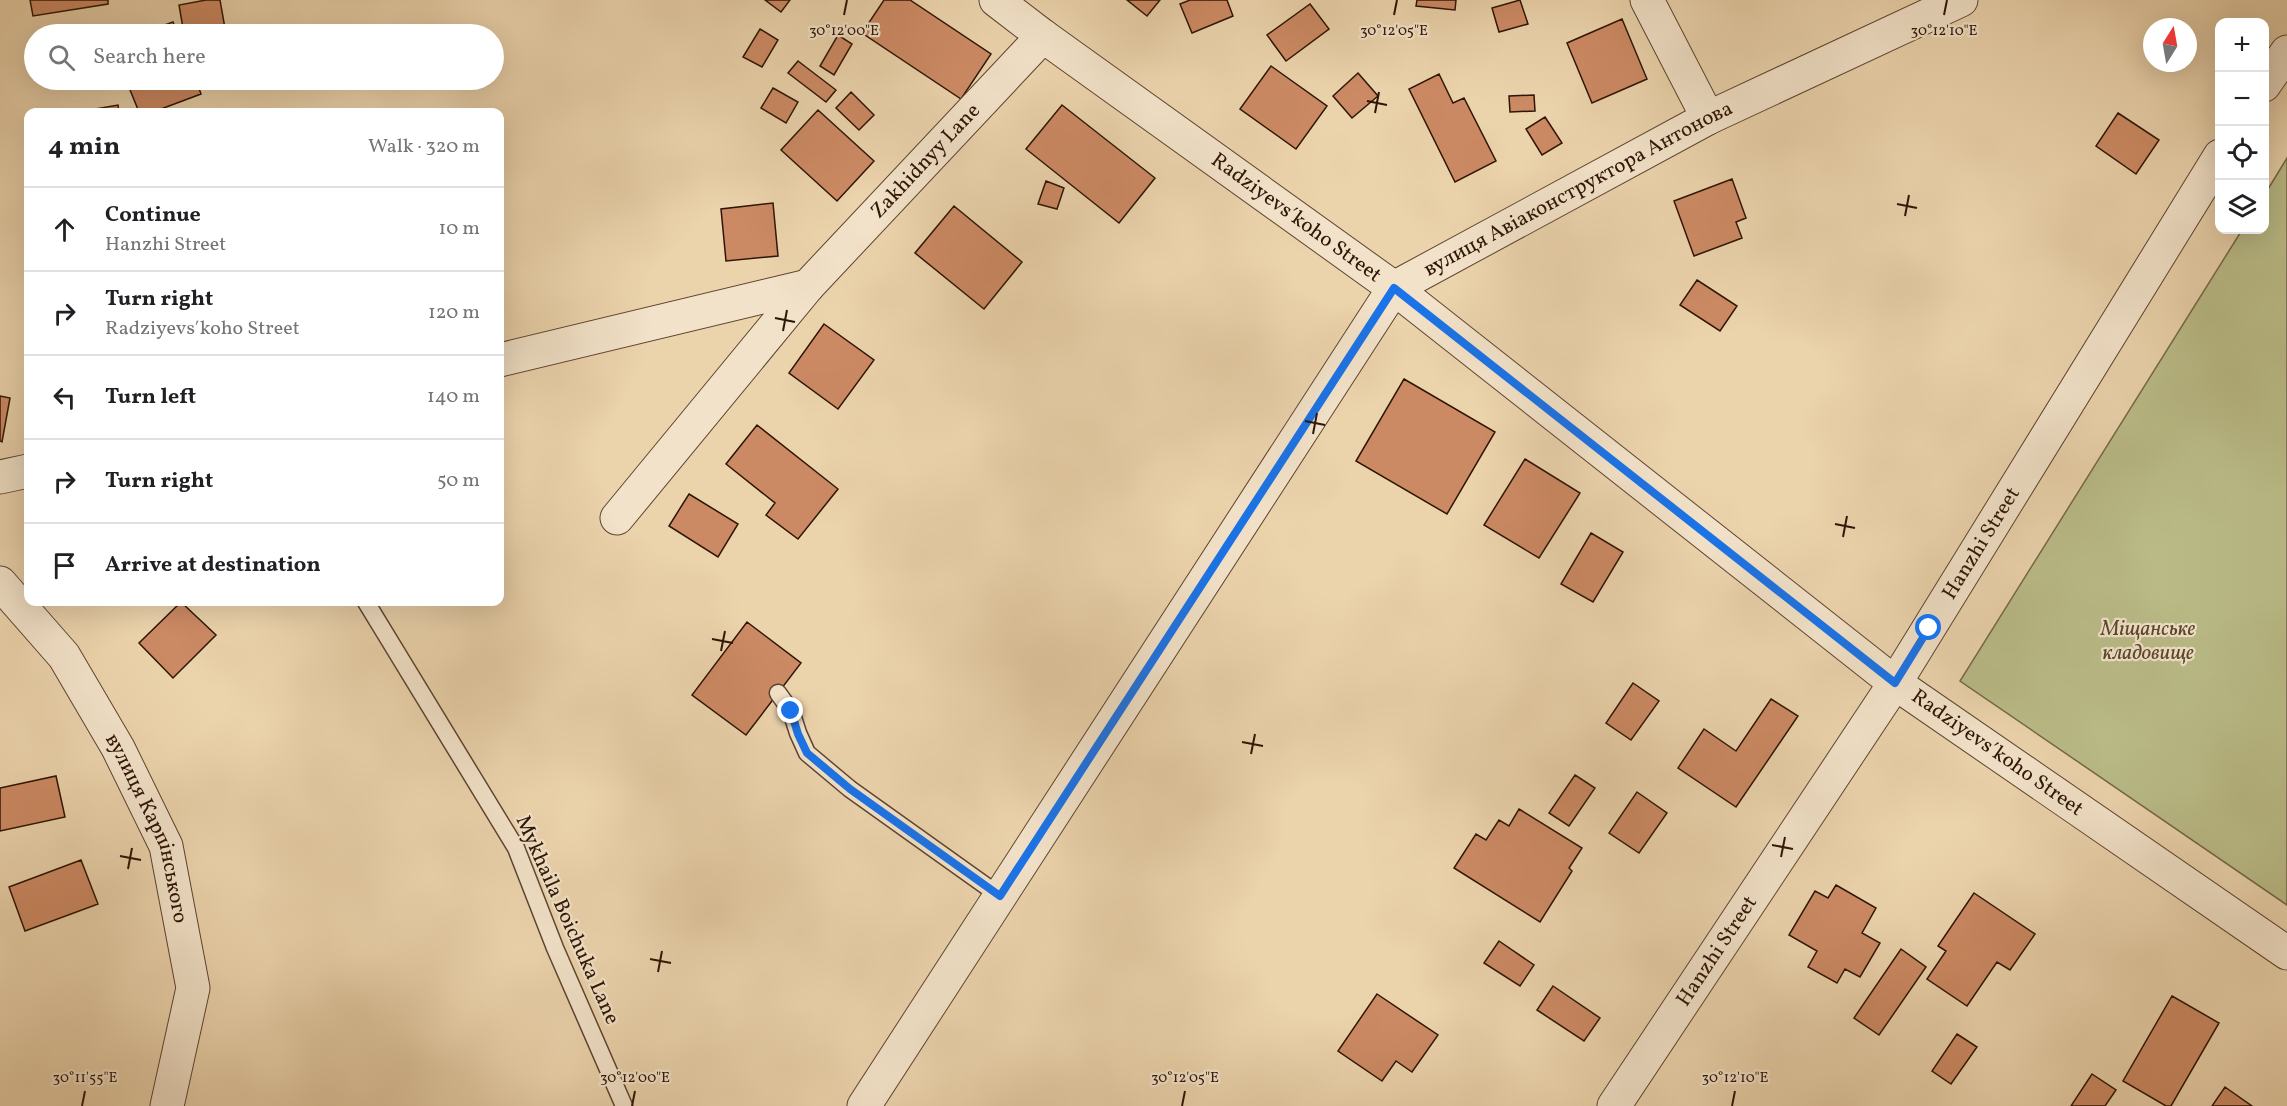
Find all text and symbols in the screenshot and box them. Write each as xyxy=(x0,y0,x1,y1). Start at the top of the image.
north arrow xyxy=(2143,18,2197,72)
map controls xyxy=(2215,18,2269,234)
button: + xyxy=(2215,18,2269,72)
text: 30°12'00"E xyxy=(809,21,879,42)
text: 30°12'05"E xyxy=(1360,21,1428,42)
text: 30°12'10"E xyxy=(1911,21,1977,42)
search box xyxy=(24,24,504,90)
icon: search xyxy=(45,41,78,74)
text: Search here xyxy=(93,42,206,73)
button: − xyxy=(2215,72,2269,126)
street label: вулиця Авіаконструктора Антонова xyxy=(1418,94,1738,284)
street label: Zakhidnyy Lane xyxy=(864,97,987,225)
button: locate xyxy=(2215,126,2269,180)
text: 4 min xyxy=(48,129,120,165)
text: Walk · 320 m xyxy=(368,133,480,161)
street label: Radziyevsʹkoho Street xyxy=(1205,146,1387,290)
button: layers xyxy=(2215,180,2269,234)
text: Continue xyxy=(105,200,201,231)
icon: ahead xyxy=(48,213,81,246)
text: 10 m xyxy=(439,215,480,243)
text: Hanzhi Street xyxy=(105,231,226,259)
text: Turn right xyxy=(105,284,213,315)
icon: right xyxy=(48,297,81,330)
text: 120 m xyxy=(428,299,480,327)
text: Radziyevsʹkoho Street xyxy=(105,315,300,343)
icon: left xyxy=(48,381,81,414)
text: Turn left xyxy=(105,382,196,413)
text: 140 m xyxy=(427,383,480,411)
icon: right xyxy=(48,465,81,498)
text: Turn right xyxy=(105,466,213,497)
text: 50 m xyxy=(437,467,480,495)
street label: Hanzhi Street xyxy=(1935,481,2027,605)
icon: arrive xyxy=(48,549,81,582)
text: Arrive at destination xyxy=(105,550,321,581)
route start xyxy=(1915,614,1941,640)
park label: Міщанське кладовище xyxy=(2100,615,2196,668)
street label: Radziyevsʹkoho Street xyxy=(1905,683,2089,823)
route end xyxy=(777,697,803,723)
street label: вулиця Карпінського xyxy=(98,728,195,926)
street label: Mykhaila Boichuka Lane xyxy=(508,811,626,1029)
street label: Hanzhi Street xyxy=(1670,890,1764,1012)
text: 30°11'55"E xyxy=(53,1068,117,1089)
text: 30°12'00"E xyxy=(600,1068,670,1089)
text: 30°12'05"E xyxy=(1151,1068,1219,1089)
text: 30°12'10"E xyxy=(1702,1068,1768,1089)

